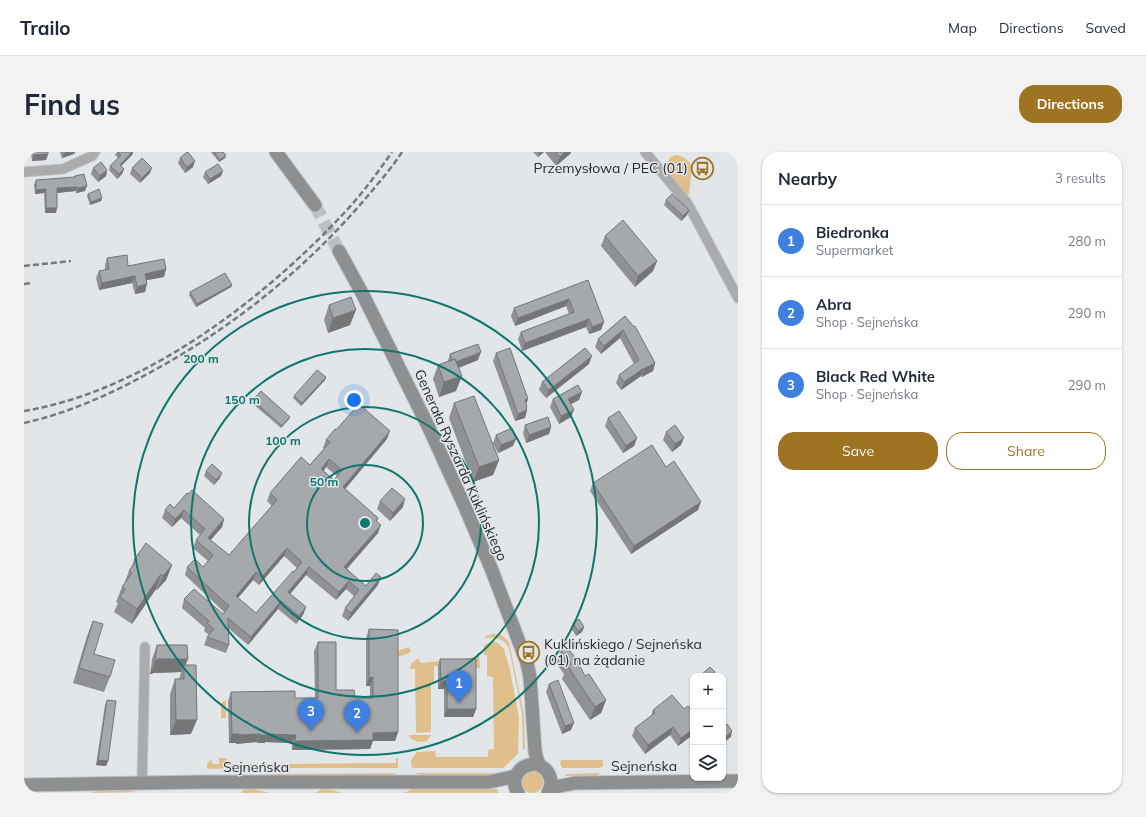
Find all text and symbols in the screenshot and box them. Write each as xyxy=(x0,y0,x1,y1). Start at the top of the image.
text: Trailo xyxy=(20,16,71,40)
text: Map xyxy=(948,19,977,37)
text: Directions xyxy=(999,19,1064,37)
text: Saved xyxy=(1086,19,1126,37)
button: Directions xyxy=(1019,85,1122,123)
text: Find us xyxy=(24,87,120,122)
bus stop icon: Przemysłowa / PEC (01) xyxy=(690,155,716,181)
place label: Przemysłowa / PEC (01) xyxy=(534,159,688,177)
text: Nearby xyxy=(778,168,837,189)
text: 3 results xyxy=(1055,170,1106,186)
text: Biedronka xyxy=(816,223,889,242)
text: 1 xyxy=(787,233,795,249)
text: 280 m xyxy=(1068,233,1106,249)
text: Supermarket xyxy=(816,242,893,258)
text: Abra xyxy=(816,295,852,314)
text: 2 xyxy=(787,305,795,321)
text: 290 m xyxy=(1068,305,1106,321)
text: Shop · Sejneńska xyxy=(816,314,918,330)
text: 200 m xyxy=(183,351,219,366)
street label: Generała Ryszarda Kuklińskiego xyxy=(411,366,511,564)
text: Black Red White xyxy=(816,367,935,386)
text: 3 xyxy=(787,377,795,393)
text: 290 m xyxy=(1068,377,1106,393)
text: Shop · Sejneńska xyxy=(816,386,918,402)
your location xyxy=(344,390,364,410)
text: 150 m xyxy=(224,392,260,407)
button: Save xyxy=(778,432,938,470)
button: Share xyxy=(946,432,1106,470)
text: 100 m xyxy=(265,433,301,448)
text: 50 m xyxy=(310,474,338,489)
centre of rings xyxy=(358,516,372,530)
place label: Kuklińskiego / Sejneńska (01) na żądanie xyxy=(544,635,702,669)
bus stop icon: Kuklińskiego / Sejneńska (01) na żądanie xyxy=(515,639,541,665)
pin: 1 xyxy=(446,670,472,703)
map controls xyxy=(690,673,726,781)
button: + xyxy=(690,673,726,709)
pin: 3 xyxy=(298,698,324,731)
pin: 2 xyxy=(344,700,370,733)
button: − xyxy=(690,709,726,745)
button: layers xyxy=(690,745,726,781)
street label: Sejneńska xyxy=(611,757,677,775)
street label: Sejneńska xyxy=(223,758,289,776)

